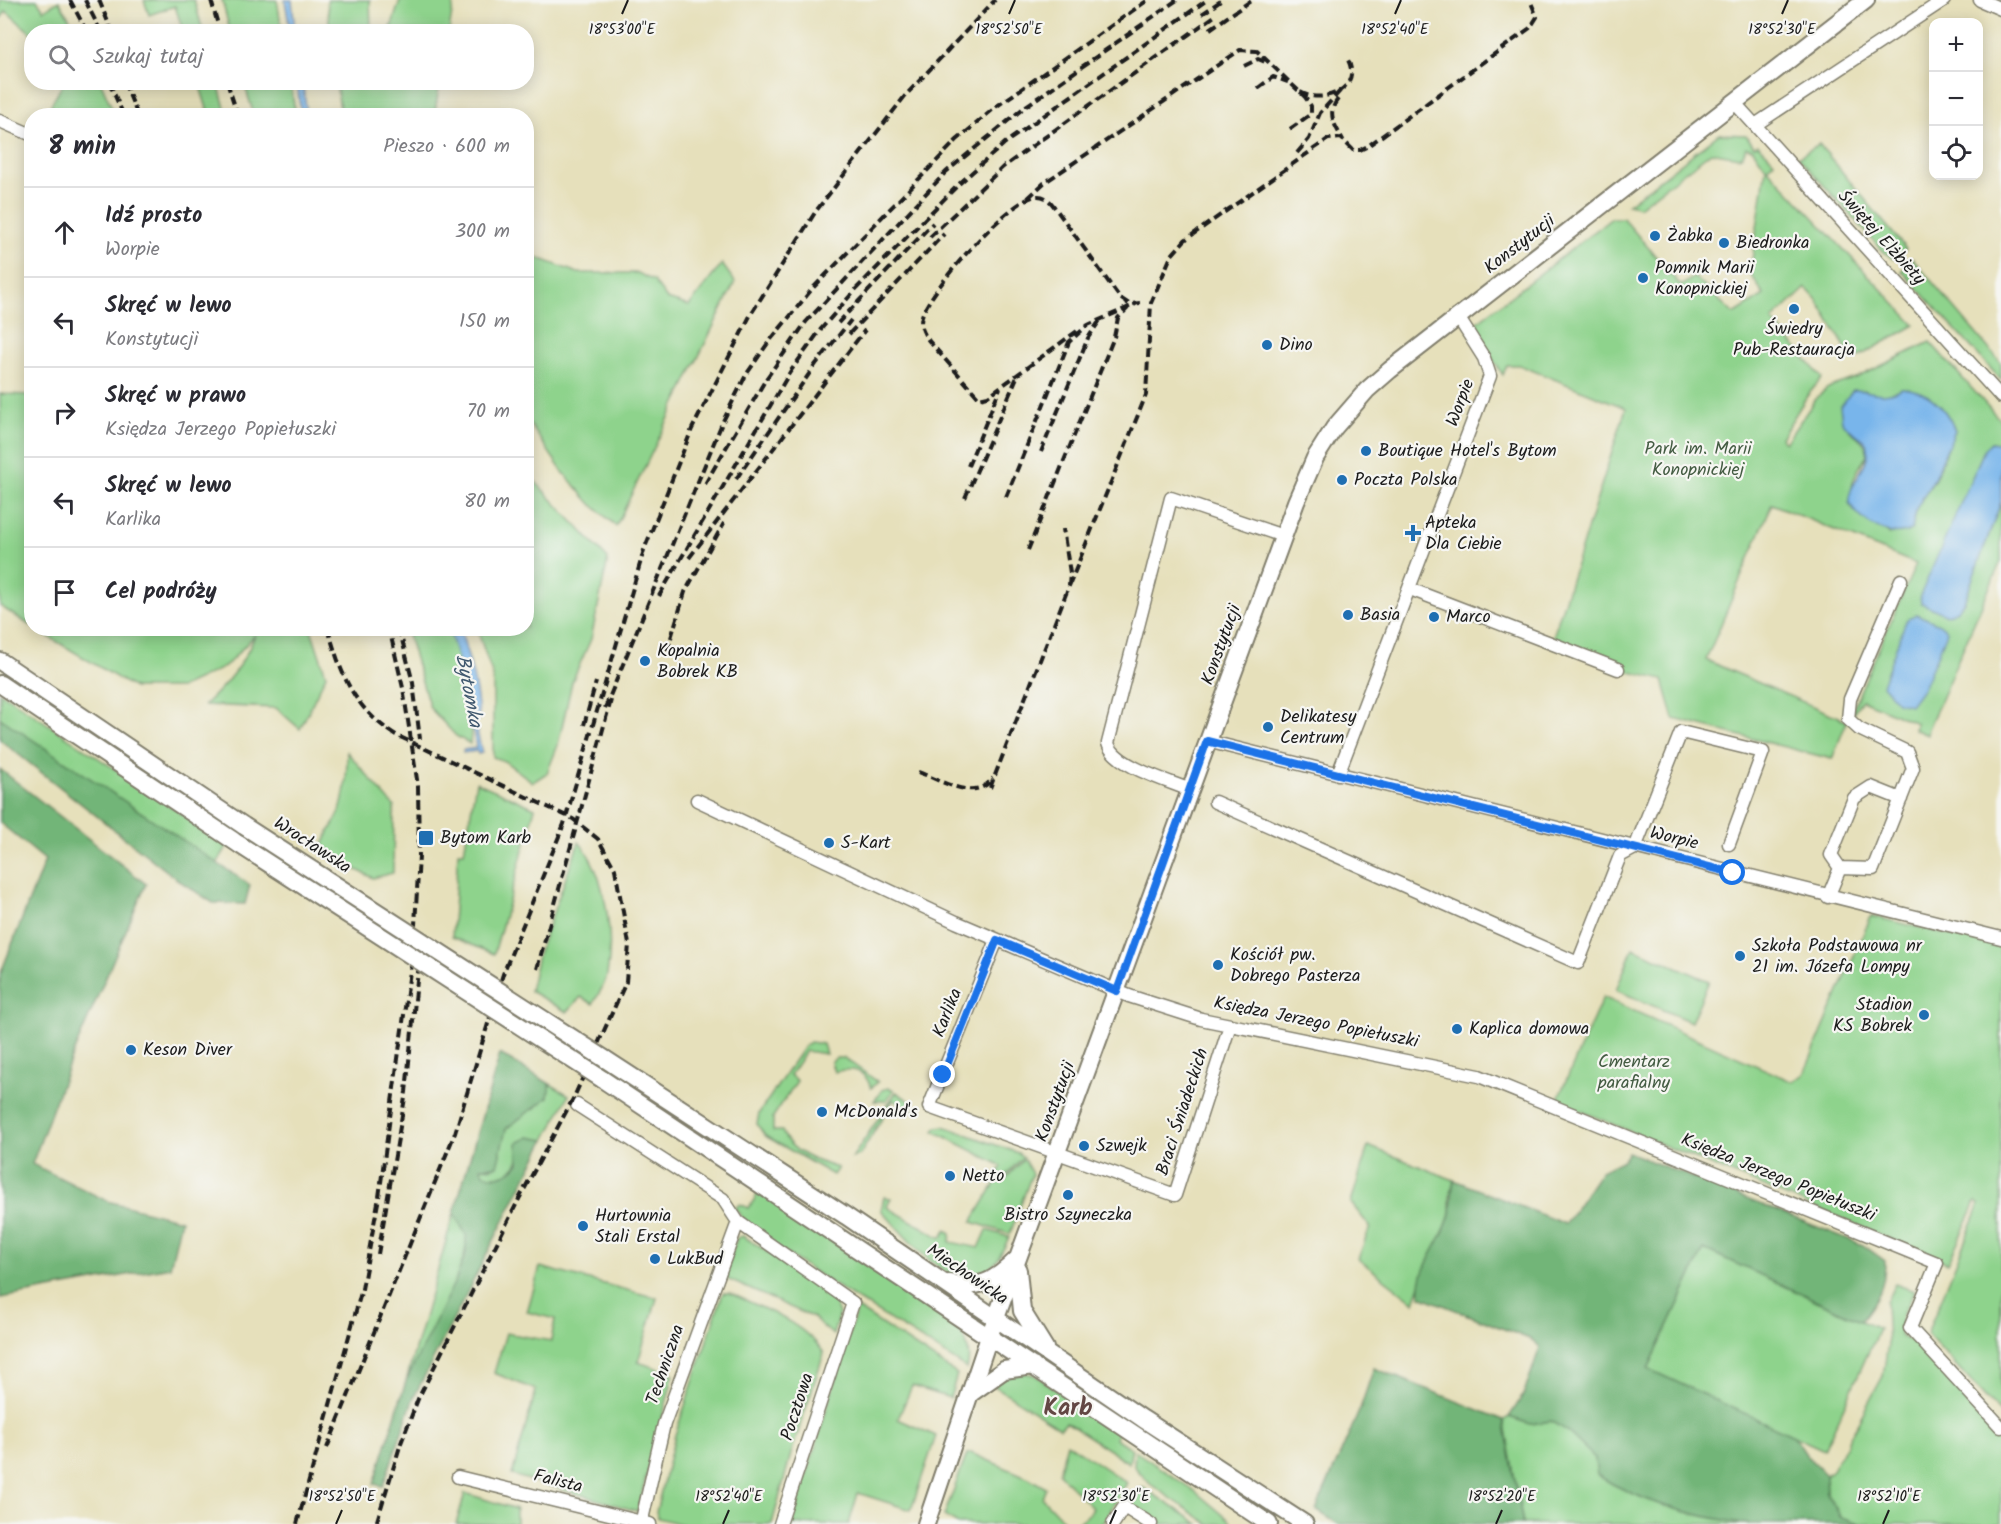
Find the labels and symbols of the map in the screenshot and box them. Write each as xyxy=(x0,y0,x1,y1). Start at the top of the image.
text: 18°53'00"E xyxy=(589,18,656,42)
text: 18°52'50"E xyxy=(975,18,1044,42)
text: 18°52'40"E xyxy=(1361,18,1430,42)
text: 18°52'30"E xyxy=(1748,18,1817,42)
street label: Świętej Elżbiety xyxy=(1830,183,1932,293)
street label: Konstytucji xyxy=(1478,207,1563,282)
place label: Żabka xyxy=(1667,222,1713,251)
marker: Żabka xyxy=(1648,229,1662,243)
place label: Biedronka xyxy=(1736,229,1809,258)
marker: Biedronka xyxy=(1717,236,1731,250)
place label: Pomnik Marii Konopnickiej xyxy=(1655,254,1755,304)
marker: Pomnik Marii Konopnickiej xyxy=(1636,271,1650,285)
marker: Świedry Pub-Restauracja xyxy=(1787,302,1801,316)
place label: Świedry Pub-Restauracja xyxy=(1733,315,1855,365)
place label: Dino xyxy=(1279,331,1313,360)
marker: Dino xyxy=(1260,338,1274,352)
street label: Worpie xyxy=(1439,375,1483,431)
park label: Park im. Marii Konopnickiej xyxy=(1644,435,1752,485)
place label: Boutique Hotel's Bytom xyxy=(1378,437,1557,466)
marker: Boutique Hotel's Bytom xyxy=(1359,444,1373,458)
place label: Poczta Polska xyxy=(1354,466,1457,495)
marker: Poczta Polska xyxy=(1335,473,1349,487)
place label: Apteka Dla Ciebie xyxy=(1425,509,1502,559)
marker: Apteka Dla Ciebie xyxy=(1406,526,1420,540)
street label: Konstytucji xyxy=(1194,600,1250,689)
place label: Basia xyxy=(1360,601,1400,630)
place label: Marco xyxy=(1446,603,1491,632)
marker: Basia xyxy=(1341,608,1355,622)
marker: Marco xyxy=(1427,610,1441,624)
place label: Kopalnia Bobrek KB xyxy=(657,637,738,687)
water label: Bytomka xyxy=(445,652,491,732)
marker: Kopalnia Bobrek KB xyxy=(638,654,652,668)
place label: Delikatesy Centrum xyxy=(1280,703,1357,753)
marker: Delikatesy Centrum xyxy=(1261,720,1275,734)
street label: Wrocławska xyxy=(267,810,357,882)
street label: Worpie xyxy=(1647,819,1701,859)
place label: Bytom Karb xyxy=(440,824,532,853)
marker: Bytom Karb xyxy=(417,829,435,847)
place label: S-Kart xyxy=(841,829,892,858)
marker: S-Kart xyxy=(822,836,836,850)
route start xyxy=(1719,859,1745,885)
place label: Szkoła Podstawowa nr 21 im. Józefa Lompy xyxy=(1752,932,1923,982)
place label: Kościół pw. Dobrego Pasterza xyxy=(1230,941,1360,991)
marker: Szkoła Podstawowa nr 21 im. Józefa Lompy xyxy=(1733,949,1747,963)
marker: Kościół pw. Dobrego Pasterza xyxy=(1211,958,1225,972)
street label: Karlika xyxy=(925,984,971,1042)
street label: Księdza Jerzego Popiełuszki xyxy=(1211,989,1421,1057)
place label: Stadion KS Bobrek xyxy=(1833,991,1913,1041)
marker: Stadion KS Bobrek xyxy=(1917,1008,1931,1022)
place label: Kaplica domowa xyxy=(1469,1015,1589,1044)
marker: Kaplica domowa xyxy=(1450,1022,1464,1036)
place label: Keson Diver xyxy=(143,1036,233,1065)
marker: Keson Diver xyxy=(124,1043,138,1057)
street label: Braci Śniadeckich xyxy=(1149,1044,1217,1180)
park label: Cmentarz parafialny xyxy=(1597,1048,1670,1098)
street label: Konstytucji xyxy=(1028,1057,1084,1146)
route end xyxy=(929,1061,955,1087)
place label: McDonald's xyxy=(834,1098,918,1127)
marker: McDonald's xyxy=(815,1105,829,1119)
street label: Księdza Jerzego Popiełuszki xyxy=(1676,1126,1880,1231)
place label: Szwejk xyxy=(1096,1132,1147,1161)
marker: Szwejk xyxy=(1077,1139,1091,1153)
place label: Netto xyxy=(962,1162,1004,1191)
marker: Netto xyxy=(943,1169,957,1183)
marker: Bistro Szyneczka xyxy=(1061,1188,1075,1202)
place label: Bistro Szyneczka xyxy=(1004,1201,1132,1230)
place label: Hurtownia Stali Erstal xyxy=(595,1202,680,1252)
marker: Hurtownia Stali Erstal xyxy=(576,1219,590,1233)
street label: Miechowicka xyxy=(920,1237,1014,1313)
place label: LukBud xyxy=(667,1245,724,1274)
marker: LukBud xyxy=(648,1252,662,1266)
street label: Techniczna xyxy=(639,1321,693,1409)
street label: Pocztowa xyxy=(773,1369,823,1445)
district label: Karb xyxy=(1044,1389,1093,1428)
street label: Falista xyxy=(530,1462,586,1502)
text: 18°52'50"E xyxy=(308,1485,377,1509)
text: 18°52'40"E xyxy=(695,1485,764,1509)
text: 18°52'30"E xyxy=(1082,1485,1151,1509)
text: 18°52'20"E xyxy=(1468,1485,1537,1509)
text: 18°52'10"E xyxy=(1857,1485,1922,1509)

